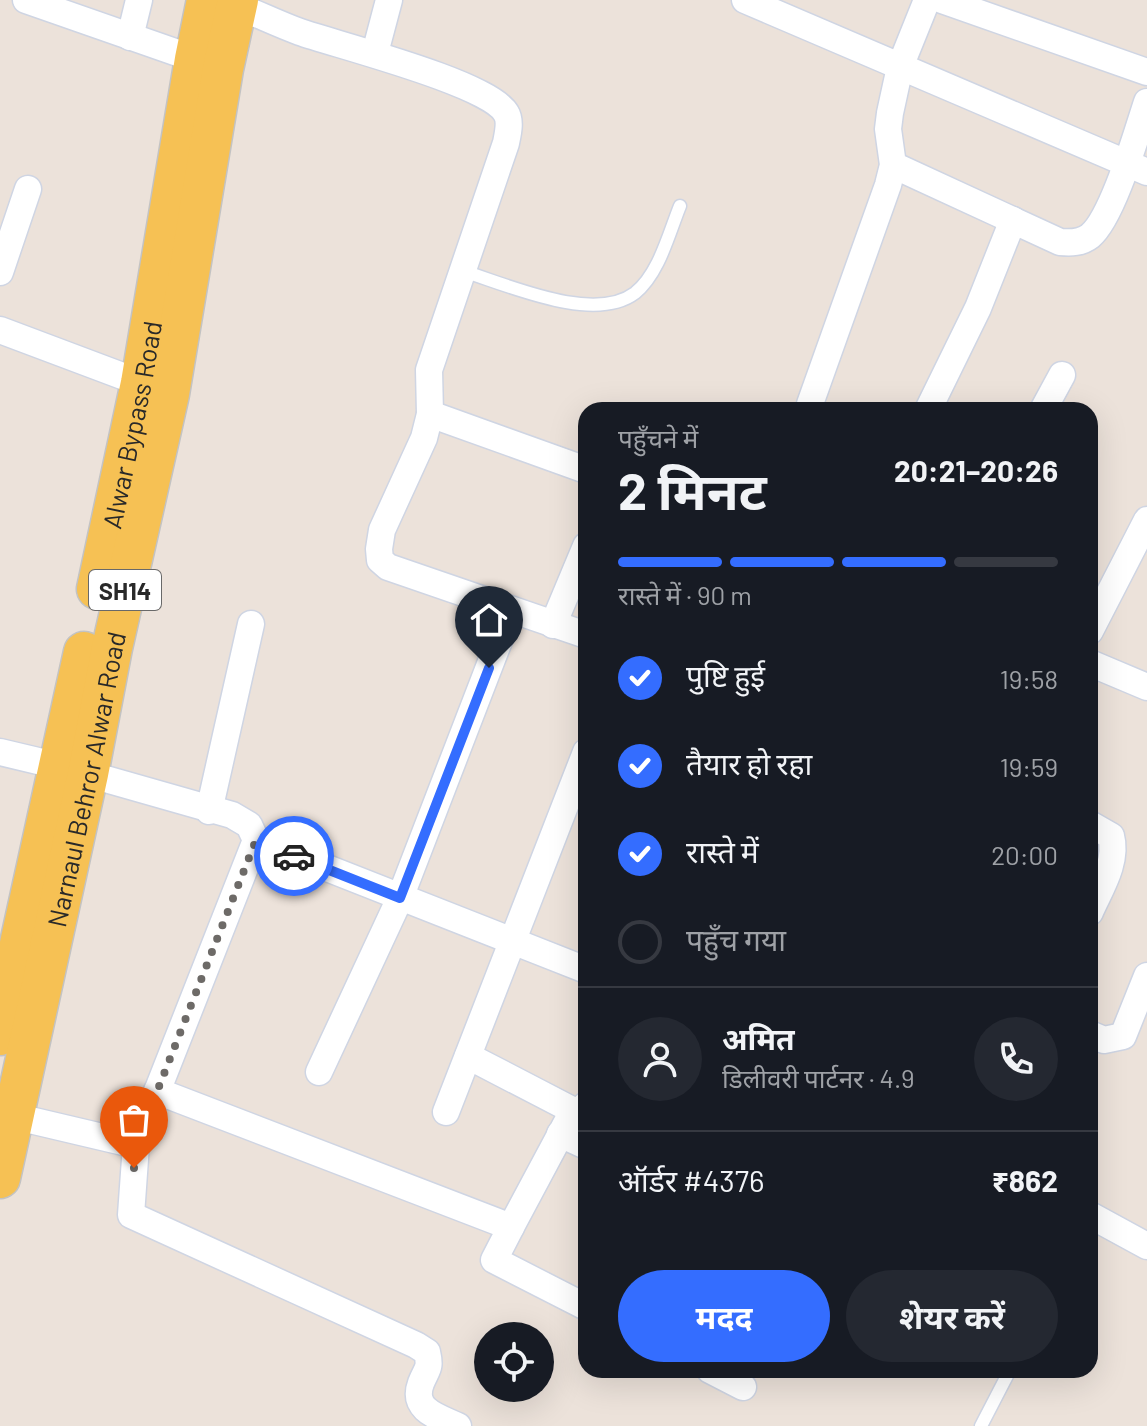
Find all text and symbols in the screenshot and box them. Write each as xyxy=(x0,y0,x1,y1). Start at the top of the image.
street label: Alwar Bypass Road xyxy=(95,318,167,531)
text: पहुँचने में xyxy=(618,422,698,453)
text: 20:21–20:26 xyxy=(894,452,1058,488)
text: 2 मिनट xyxy=(618,458,767,520)
road number: SH14 xyxy=(89,570,161,610)
text: रास्ते में · 90 m xyxy=(618,579,752,610)
pin xyxy=(455,586,523,668)
icon: home xyxy=(467,598,511,642)
street label: Narnaul Behror Alwar Road xyxy=(40,628,131,930)
icon: check xyxy=(618,656,662,700)
text: पुष्टि हुई xyxy=(686,657,765,693)
text: 19:58 xyxy=(1000,663,1058,694)
icon: check xyxy=(618,744,662,788)
text: तैयार हो रहा xyxy=(686,745,812,781)
text: 19:59 xyxy=(1000,751,1058,782)
courier xyxy=(254,816,334,896)
icon: check xyxy=(618,832,662,876)
text: रास्ते में xyxy=(686,833,759,869)
icon: car xyxy=(272,834,316,878)
text: 20:00 xyxy=(991,839,1058,870)
text: पहुँच गया xyxy=(686,921,786,957)
button: person xyxy=(618,1017,702,1101)
button: phone xyxy=(974,1017,1058,1101)
text: अमित xyxy=(722,1020,795,1056)
text: डिलीवरी पार्टनर · 4.9 xyxy=(722,1062,915,1093)
pin xyxy=(100,1086,168,1168)
icon: bag xyxy=(112,1098,156,1142)
text: ऑर्डर #4376 xyxy=(618,1162,764,1198)
text: ₹862 xyxy=(992,1162,1058,1198)
button: मदद xyxy=(618,1270,830,1362)
button: शेयर करें xyxy=(846,1270,1058,1362)
map controls xyxy=(474,1322,554,1402)
button: locate xyxy=(474,1322,554,1402)

